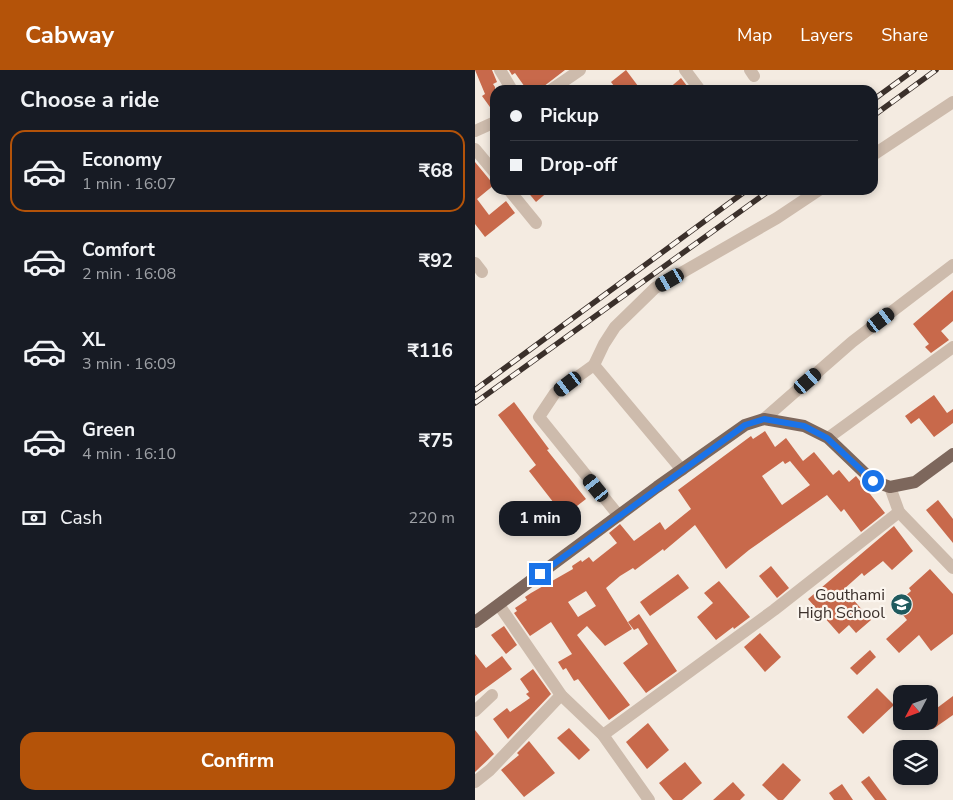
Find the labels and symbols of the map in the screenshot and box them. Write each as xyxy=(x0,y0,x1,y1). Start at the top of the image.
car xyxy=(653,266,686,294)
car xyxy=(864,305,897,335)
car xyxy=(791,365,824,397)
car xyxy=(551,369,584,399)
route start xyxy=(862,470,884,492)
car xyxy=(580,472,611,504)
callout: 1 min xyxy=(499,502,581,536)
route end xyxy=(529,563,551,585)
place label: Gouthami High School xyxy=(798,584,885,624)
school or university icon: Gouthami High School xyxy=(889,592,913,616)
north arrow xyxy=(893,685,937,730)

